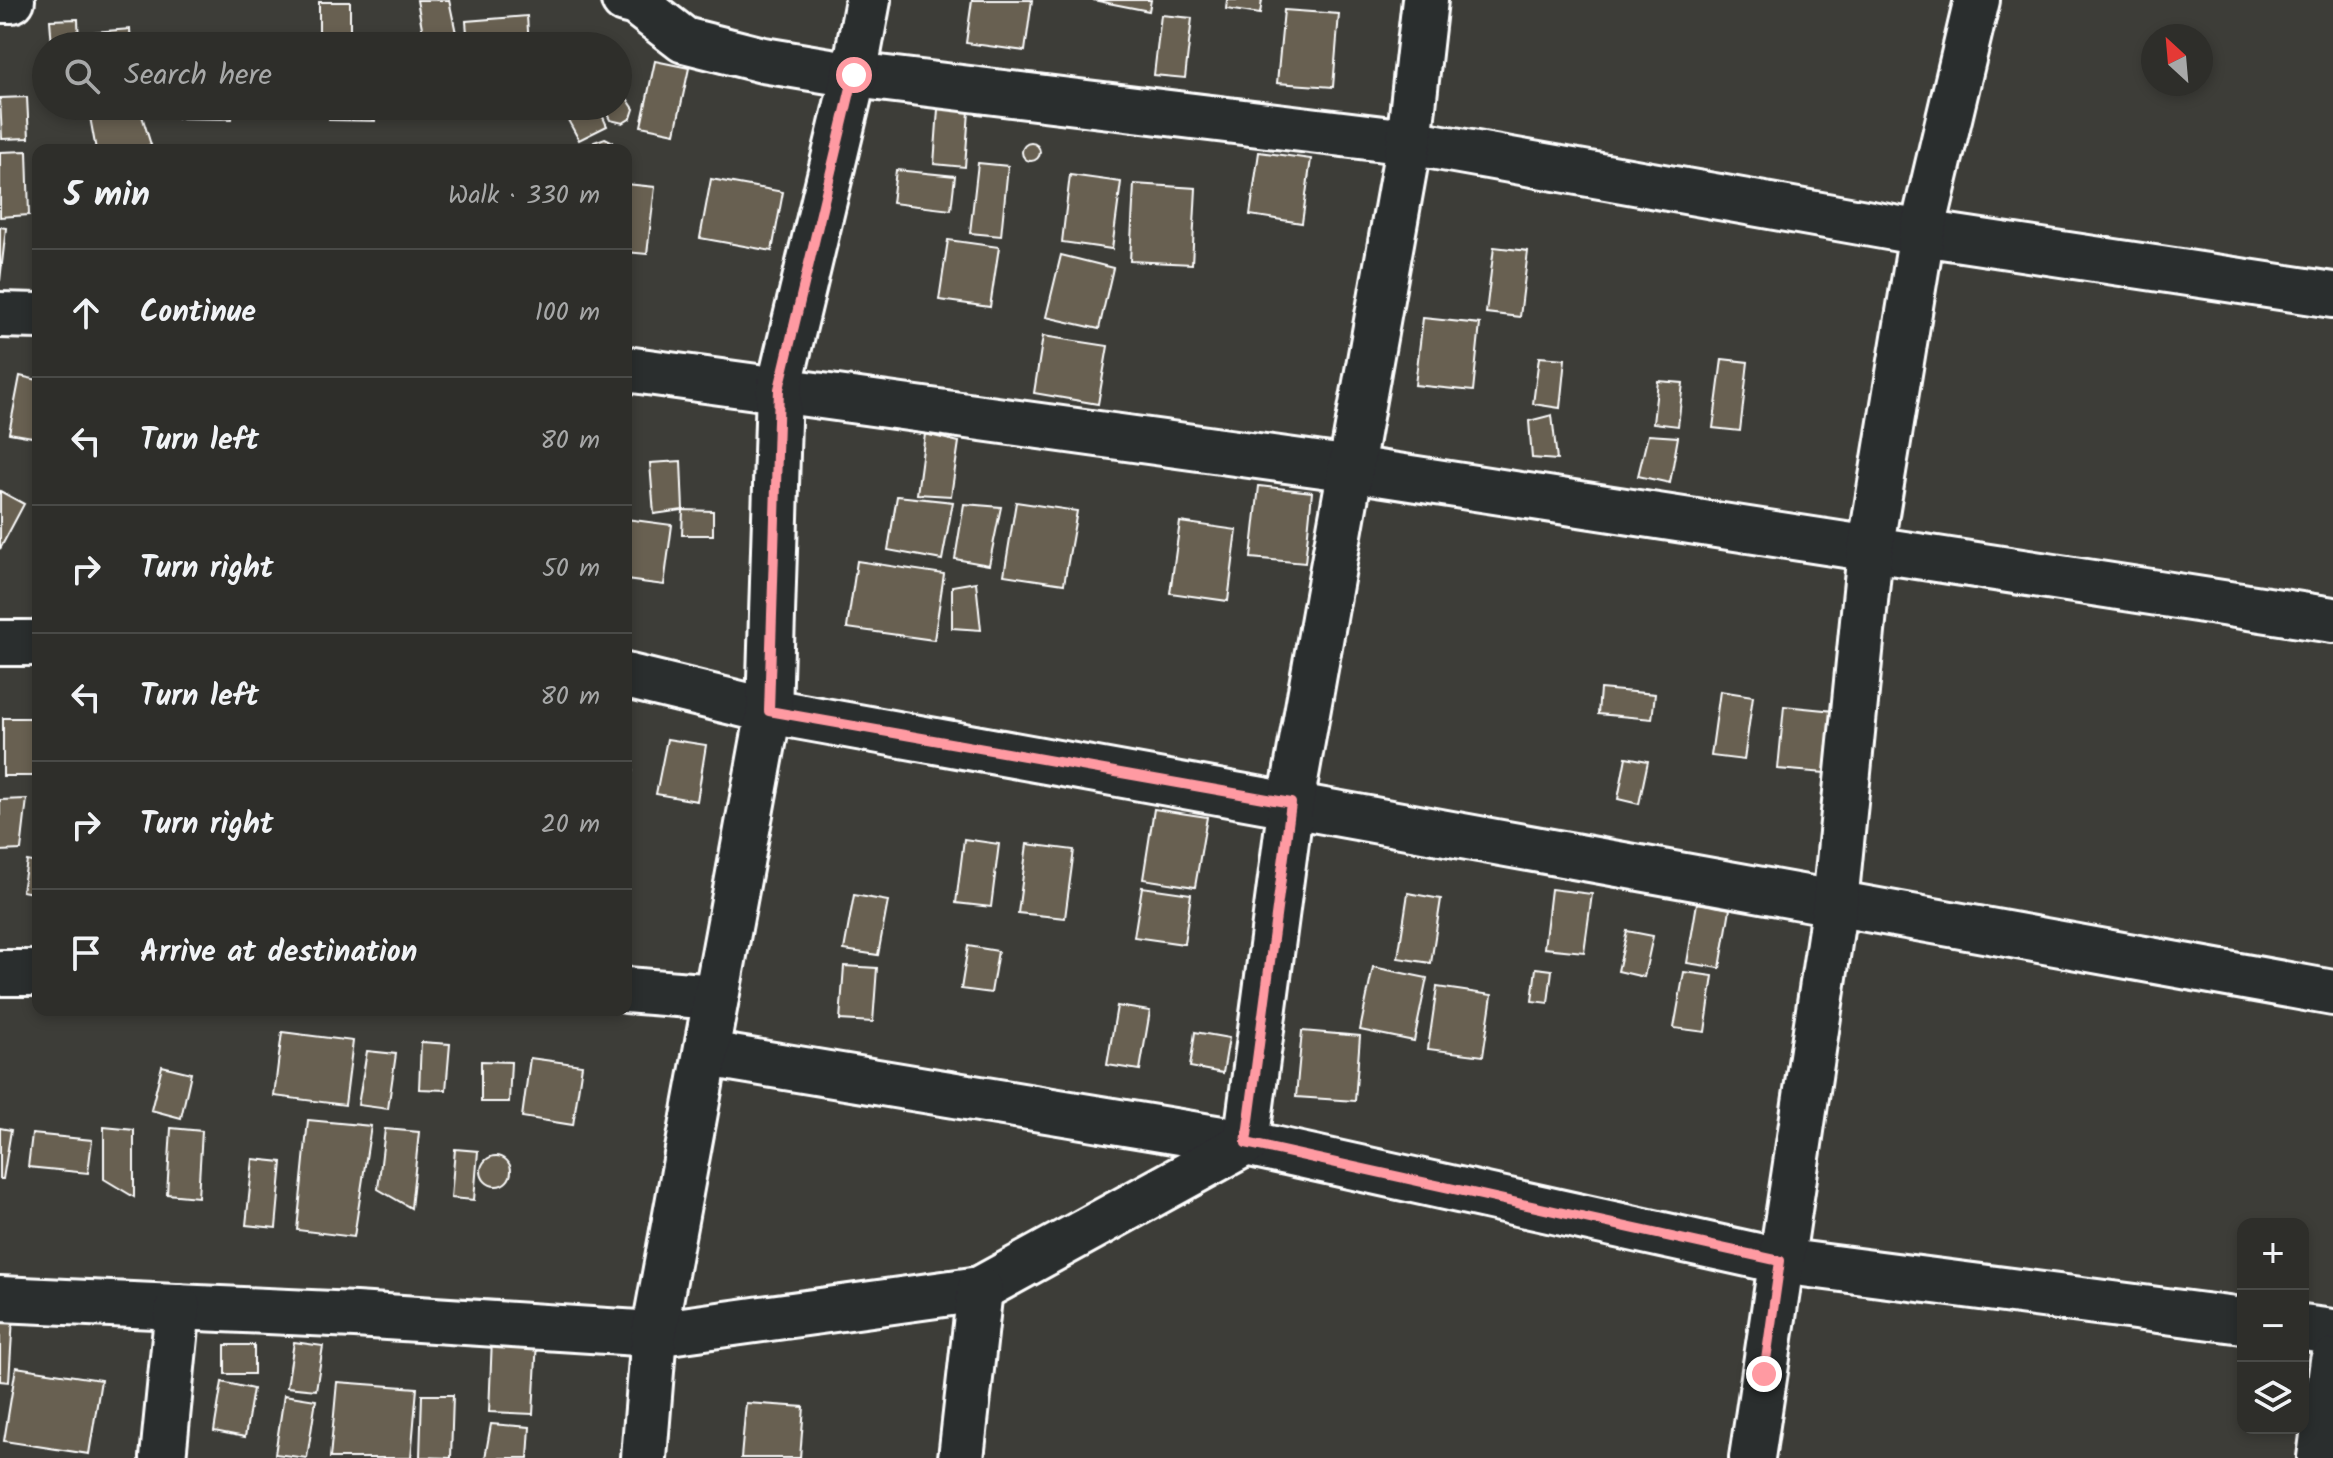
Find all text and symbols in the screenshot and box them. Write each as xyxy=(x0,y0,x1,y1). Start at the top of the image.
north arrow xyxy=(2141,24,2213,96)
search box xyxy=(32,32,632,120)
text: Search here xyxy=(124,52,272,100)
icon: search xyxy=(60,54,104,98)
route start xyxy=(836,57,872,93)
text: 5 min xyxy=(64,169,150,223)
text: Walk · 330 m xyxy=(448,175,600,217)
text: Continue xyxy=(140,289,256,337)
icon: ahead xyxy=(64,291,108,335)
text: 100 m xyxy=(535,292,600,334)
text: Turn left xyxy=(140,417,259,465)
icon: left xyxy=(64,419,108,463)
text: 80 m xyxy=(540,420,600,462)
text: Turn right xyxy=(140,545,273,593)
icon: right xyxy=(64,547,108,591)
text: 50 m xyxy=(542,548,600,590)
text: Turn left xyxy=(140,673,259,721)
icon: left xyxy=(64,675,108,719)
text: 80 m xyxy=(540,676,600,718)
text: Turn right xyxy=(140,801,273,849)
icon: right xyxy=(64,803,108,847)
text: 20 m xyxy=(541,804,600,846)
text: Arrive at destination xyxy=(140,929,417,977)
icon: arrive xyxy=(64,931,108,975)
map controls xyxy=(2237,1218,2309,1434)
button: + xyxy=(2237,1218,2309,1290)
button: − xyxy=(2237,1290,2309,1362)
route end xyxy=(1746,1356,1782,1392)
button: layers xyxy=(2237,1362,2309,1434)

